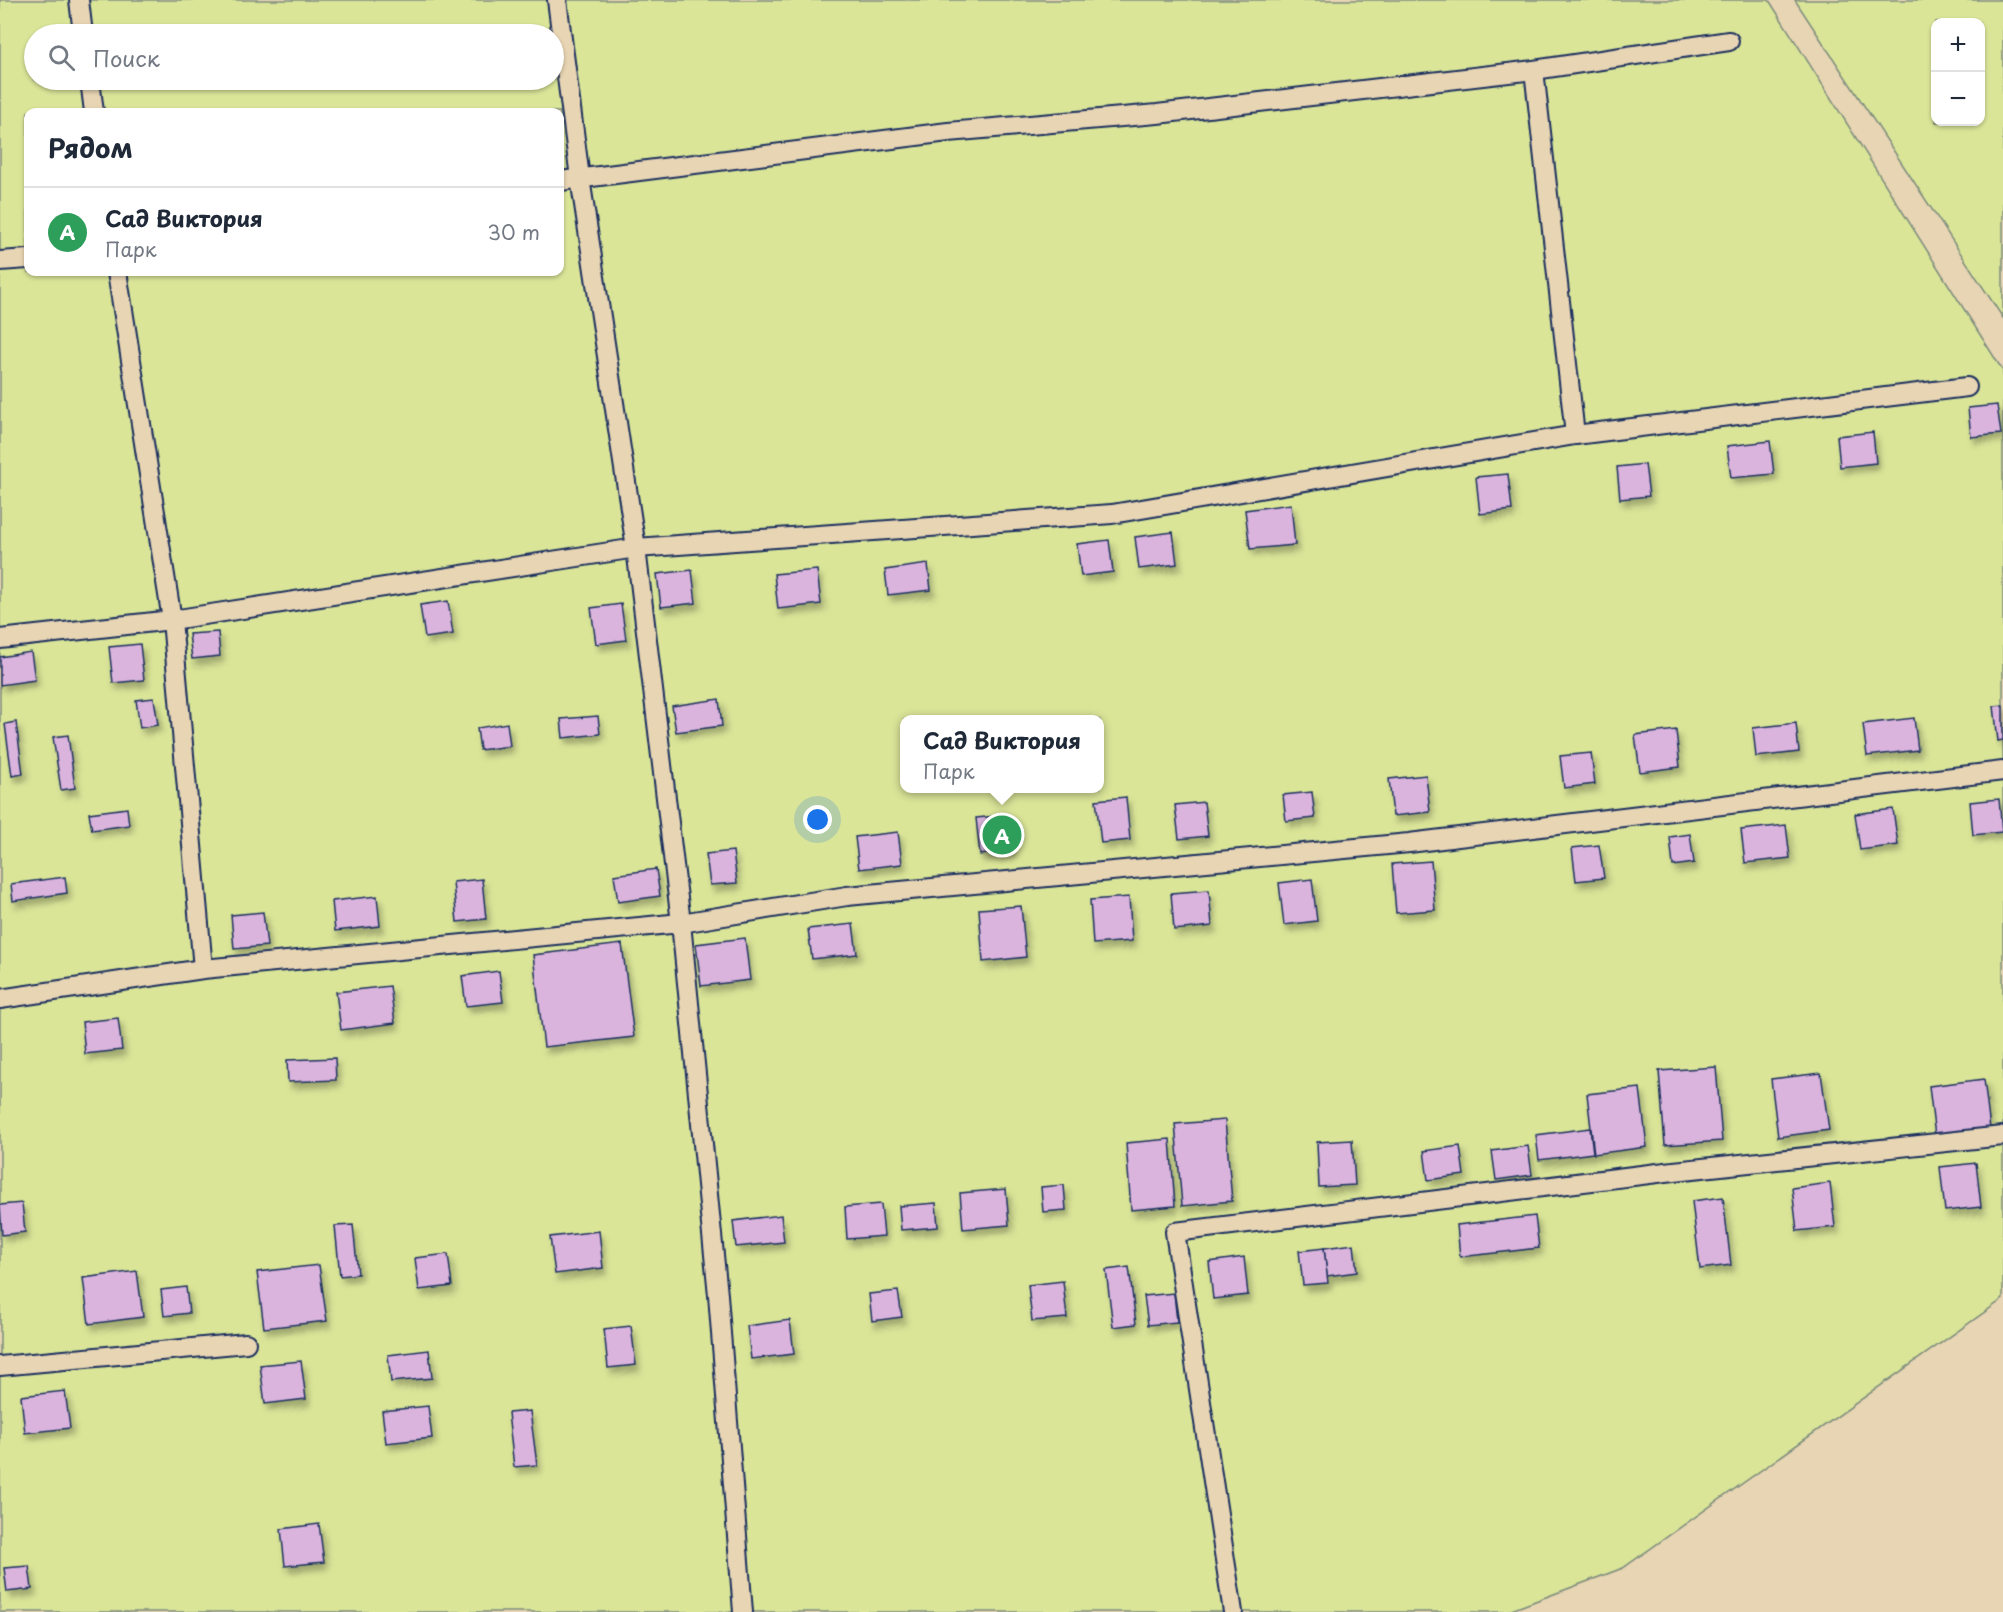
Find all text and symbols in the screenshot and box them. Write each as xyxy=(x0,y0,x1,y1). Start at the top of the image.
map controls xyxy=(1931,18,1985,126)
button: + xyxy=(1931,18,1985,72)
search box xyxy=(24,24,564,90)
icon: search xyxy=(45,41,78,74)
text: Поиск xyxy=(93,41,160,74)
button: − xyxy=(1931,72,1985,126)
text: Рядом xyxy=(48,128,133,167)
text: Сад Виктория xyxy=(105,201,263,234)
text: A xyxy=(60,217,75,247)
text: 30 m xyxy=(487,217,540,247)
text: Парк xyxy=(105,234,157,264)
popup xyxy=(900,715,1104,793)
text: Сад Виктория xyxy=(923,723,1081,756)
text: Парк xyxy=(923,756,975,786)
your location xyxy=(803,805,832,834)
pin: A xyxy=(982,812,1022,858)

